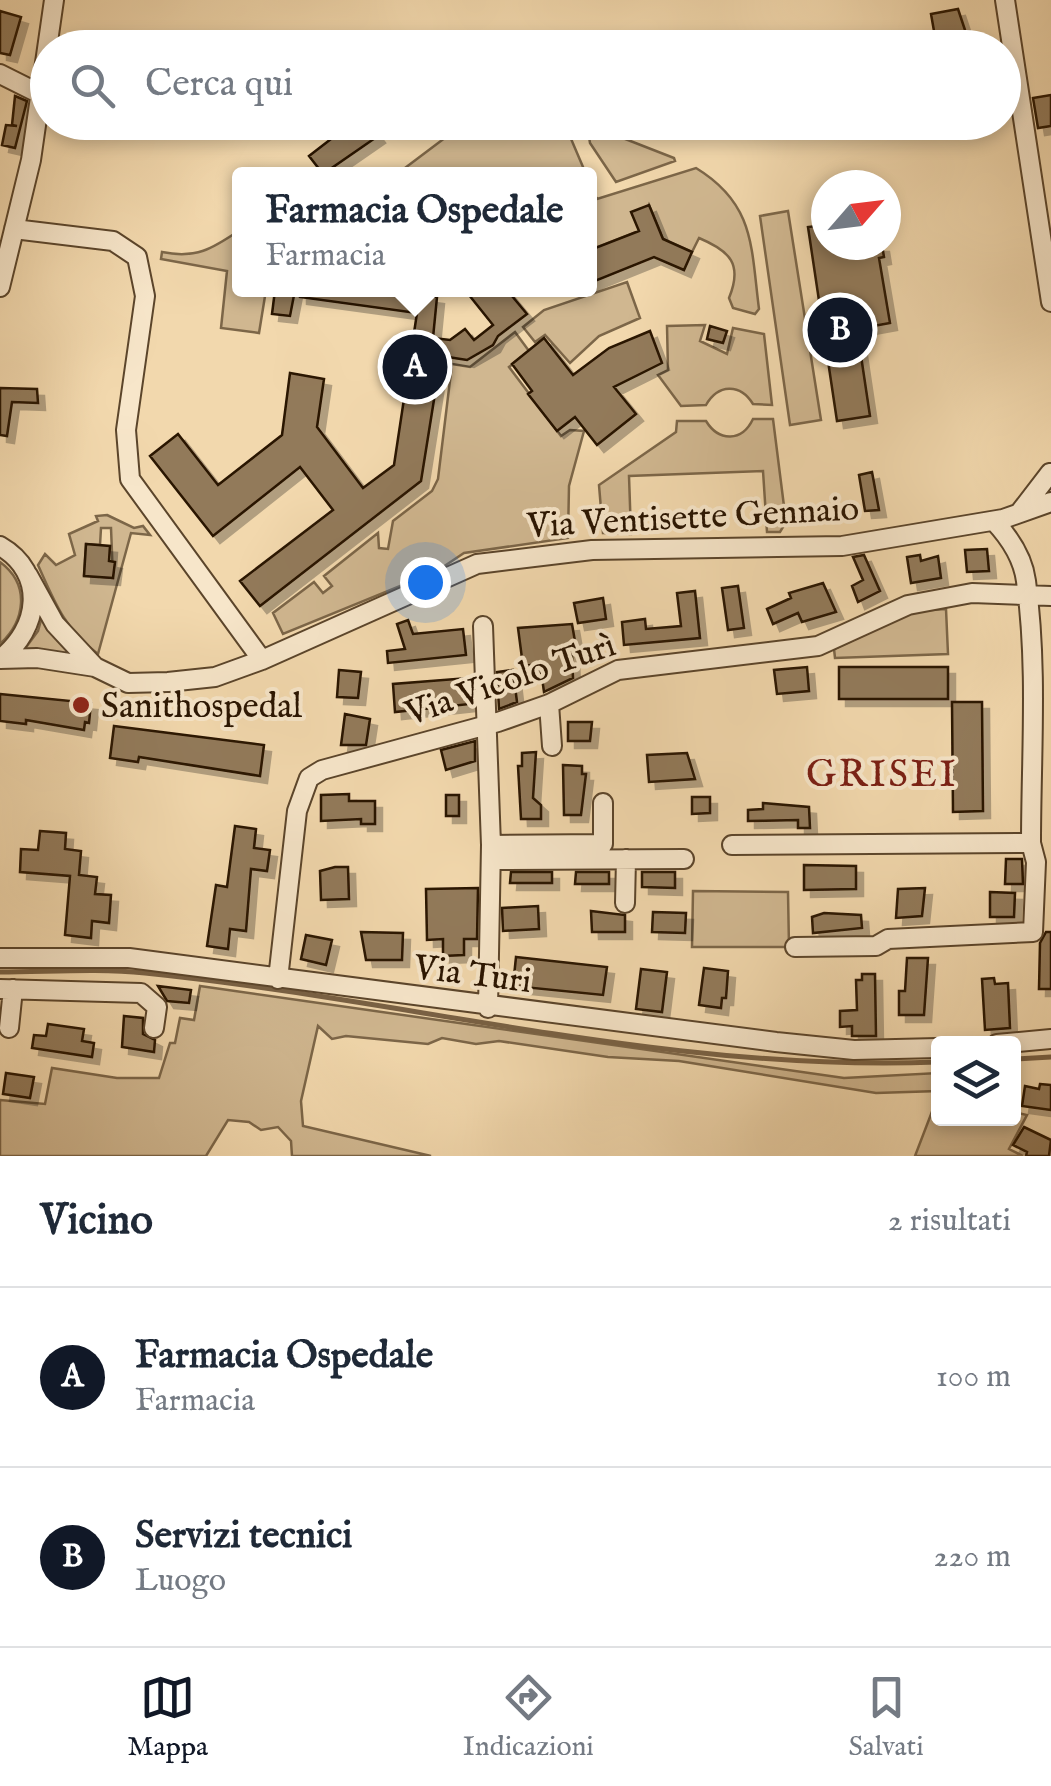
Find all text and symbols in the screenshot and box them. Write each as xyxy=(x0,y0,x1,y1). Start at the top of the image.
search box xyxy=(30,30,1021,140)
icon: search xyxy=(65,58,120,113)
text: Cerca qui xyxy=(145,61,293,109)
popup xyxy=(232,167,597,297)
north arrow xyxy=(811,170,901,260)
text: Farmacia Ospedale xyxy=(265,188,564,236)
text: Farmacia xyxy=(265,236,386,277)
pin: B xyxy=(808,292,872,368)
pin: A xyxy=(382,330,448,404)
street label: Via Ventisette Gennaio xyxy=(525,487,860,550)
your location xyxy=(400,557,451,608)
street label: Via Vicolo Turì xyxy=(399,623,622,738)
place label: Sanithospedal xyxy=(101,685,302,730)
marker: Sanithospedal xyxy=(70,694,92,716)
district label: GRISEI xyxy=(806,752,958,800)
street label: Via Turi xyxy=(410,946,534,1005)
map controls xyxy=(931,1036,1021,1126)
button: layers xyxy=(931,1036,1021,1126)
text: Vicino xyxy=(40,1195,153,1248)
text: 2 risultati xyxy=(888,1201,1011,1242)
text: Farmacia Ospedale xyxy=(135,1333,433,1381)
text: A xyxy=(62,1357,83,1398)
text: 100 m xyxy=(936,1357,1011,1398)
text: Farmacia xyxy=(135,1381,255,1422)
text: Servizi tecnici xyxy=(135,1513,353,1561)
text: B xyxy=(62,1537,83,1578)
text: 220 m xyxy=(934,1537,1011,1578)
text: Luogo xyxy=(135,1561,226,1602)
tab: Mappa xyxy=(127,1670,208,1765)
tab: Indicazioni xyxy=(463,1670,594,1765)
tab: Salvati xyxy=(848,1670,924,1765)

